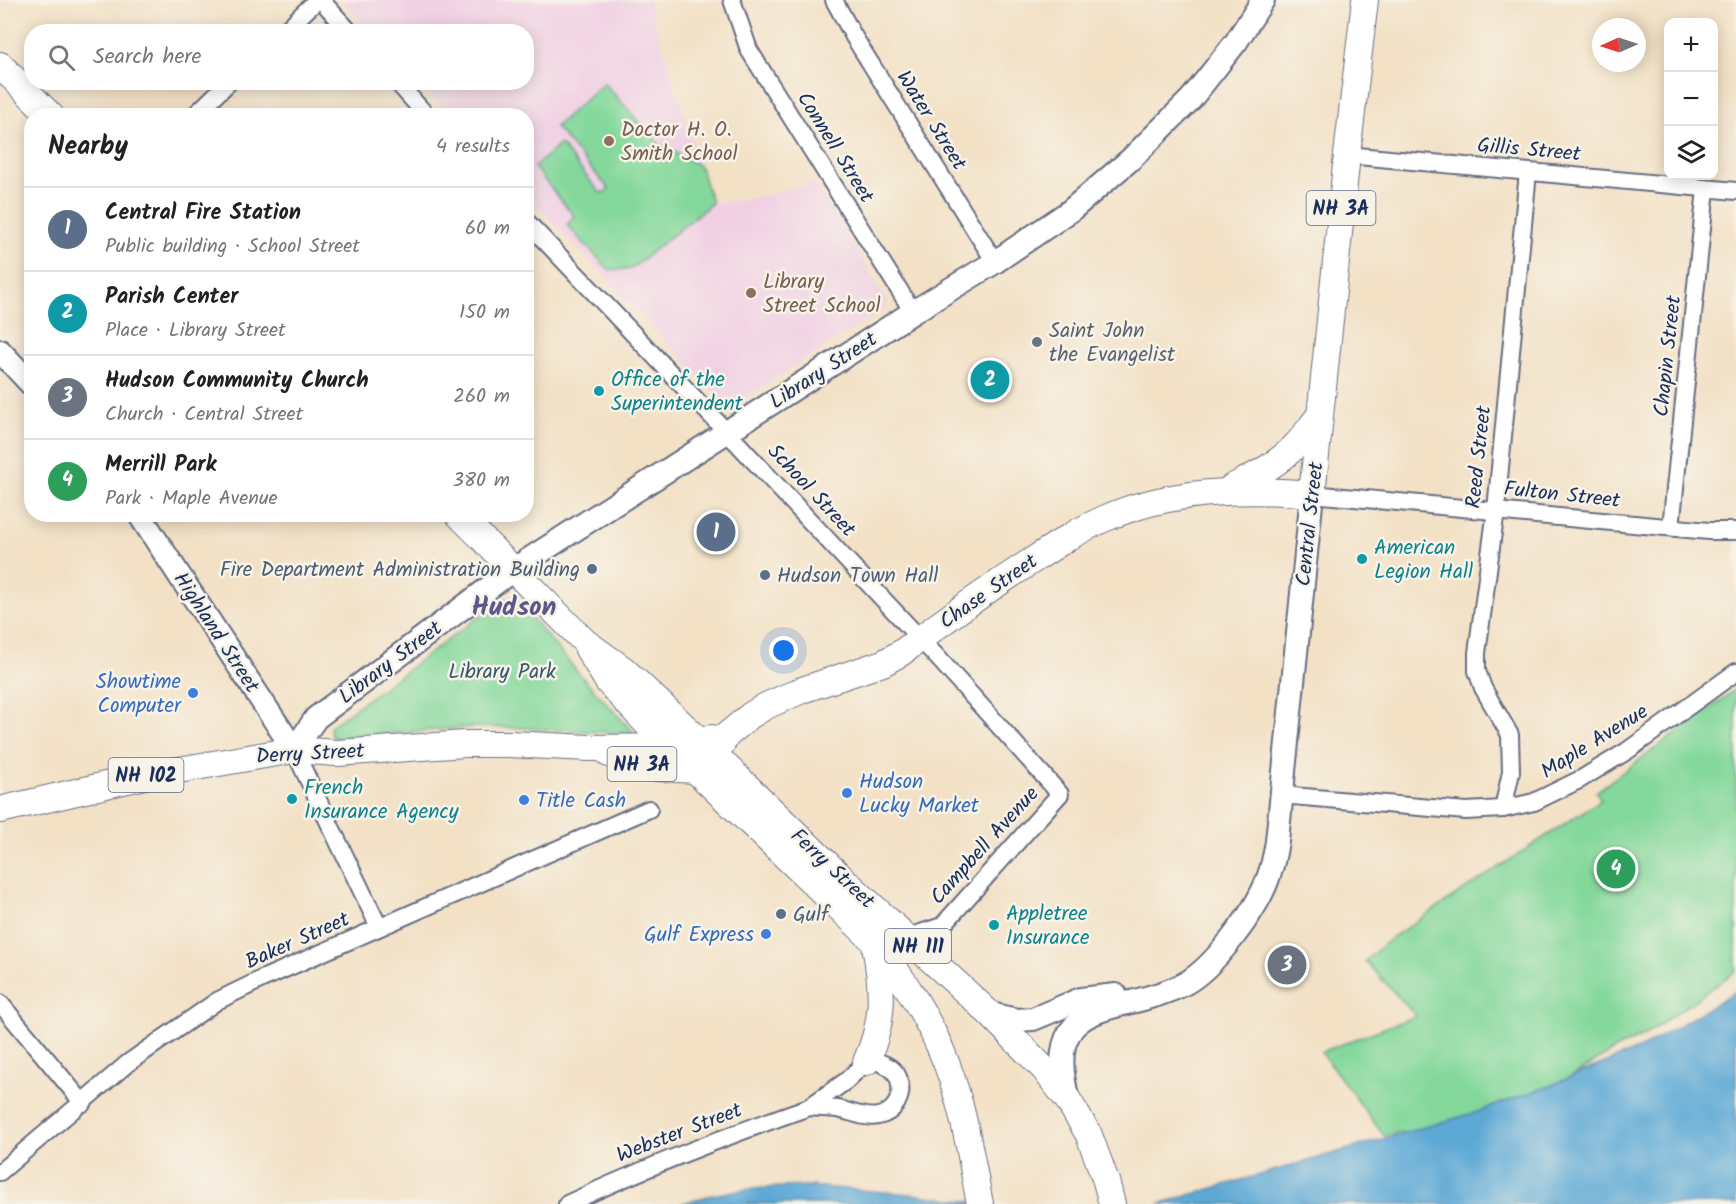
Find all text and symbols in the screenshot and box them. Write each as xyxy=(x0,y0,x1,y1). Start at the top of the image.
north arrow xyxy=(1592,18,1646,72)
map controls xyxy=(1664,18,1718,180)
button: + xyxy=(1664,18,1718,72)
search box xyxy=(24,24,534,90)
text: Search here xyxy=(93,40,201,75)
icon: search xyxy=(45,41,78,74)
street label: Water Street xyxy=(887,64,975,178)
button: − xyxy=(1664,72,1718,126)
street label: Connell Street xyxy=(787,86,883,211)
place label: Doctor H. O. Smith School xyxy=(621,114,738,171)
text: Nearby xyxy=(48,126,128,168)
button: layers xyxy=(1664,126,1718,180)
street label: Gillis Street xyxy=(1476,130,1583,172)
text: 4 results xyxy=(436,131,510,163)
marker: Doctor H. O. Smith School xyxy=(602,134,616,148)
road number: NH 3A xyxy=(1306,191,1376,225)
text: Central Fire Station xyxy=(105,196,301,231)
text: 1 xyxy=(64,213,71,245)
text: 60 m xyxy=(465,213,510,245)
text: Public building · School Street xyxy=(105,231,360,263)
place label: Library Street School xyxy=(763,266,881,323)
text: Parish Center xyxy=(105,280,238,315)
marker: Library Street School xyxy=(744,286,758,300)
street label: Chapin Street xyxy=(1646,293,1691,418)
text: 2 xyxy=(62,297,73,329)
text: 150 m xyxy=(459,297,510,329)
text: Place · Library Street xyxy=(105,315,286,347)
place label: Saint John the Evangelist xyxy=(1049,315,1176,372)
street label: Library Street xyxy=(763,324,885,419)
marker: Saint John the Evangelist xyxy=(1030,335,1044,349)
pin: 2 xyxy=(970,358,1010,403)
text: Hudson Community Church xyxy=(105,364,369,399)
place label: Office of the Superintendent xyxy=(611,364,744,421)
text: 3 xyxy=(62,381,73,413)
text: 260 m xyxy=(453,381,510,413)
marker: Office of the Superintendent xyxy=(592,384,606,398)
text: Church · Central Street xyxy=(105,399,303,431)
street label: Reed Street xyxy=(1458,403,1501,510)
street label: School Street xyxy=(759,437,864,546)
text: Merrill Park xyxy=(105,448,216,483)
street label: Central Street xyxy=(1288,459,1334,588)
text: 4 xyxy=(62,465,73,497)
text: 380 m xyxy=(453,465,510,497)
street label: Fulton Street xyxy=(1502,473,1622,518)
text: Park · Maple Avenue xyxy=(105,483,278,515)
pin: 1 xyxy=(696,510,736,554)
place label: American Legion Hall xyxy=(1374,532,1473,589)
street label: Chase Street xyxy=(933,546,1046,638)
marker: American Legion Hall xyxy=(1355,552,1369,566)
place label: Fire Department Administration Building xyxy=(220,554,580,587)
place label: Hudson Town Hall xyxy=(777,560,938,593)
marker: Fire Department Administration Building xyxy=(585,562,599,576)
street label: Highland Street xyxy=(164,566,268,701)
marker: Hudson Town Hall xyxy=(758,568,772,582)
district label: Hudson xyxy=(471,586,557,629)
street label: Library Street xyxy=(332,613,451,713)
your location xyxy=(769,636,798,665)
park label: Library Park xyxy=(448,656,556,689)
place label: Showtime Computer xyxy=(96,666,182,723)
marker: Showtime Computer xyxy=(186,686,200,700)
street label: Maple Avenue xyxy=(1535,696,1655,788)
street label: Derry Street xyxy=(255,735,366,774)
road number: NH 3A xyxy=(608,747,676,781)
road number: NH 102 xyxy=(108,758,184,792)
place label: Hudson Lucky Market xyxy=(859,766,980,823)
place label: French Insurance Agency xyxy=(304,772,459,829)
street label: Campbell Avenue xyxy=(923,779,1048,913)
place label: Title Cash xyxy=(536,785,626,818)
marker: Hudson Lucky Market xyxy=(840,786,854,800)
marker: French Insurance Agency xyxy=(285,792,299,806)
marker: Title Cash xyxy=(517,793,531,807)
street label: Ferry Street xyxy=(782,821,883,918)
pin: 4 xyxy=(1596,846,1636,892)
place label: Appletree Insurance xyxy=(1006,898,1090,955)
place label: Gulf xyxy=(793,899,831,932)
street label: Baker Street xyxy=(240,903,356,979)
marker: Gulf xyxy=(774,907,788,921)
marker: Appletree Insurance xyxy=(987,918,1001,932)
place label: Gulf Express xyxy=(644,919,754,952)
marker: Gulf Express xyxy=(759,927,773,941)
road number: NH 111 xyxy=(885,929,951,963)
pin: 3 xyxy=(1268,942,1306,988)
street label: Webster Street xyxy=(612,1094,748,1172)

